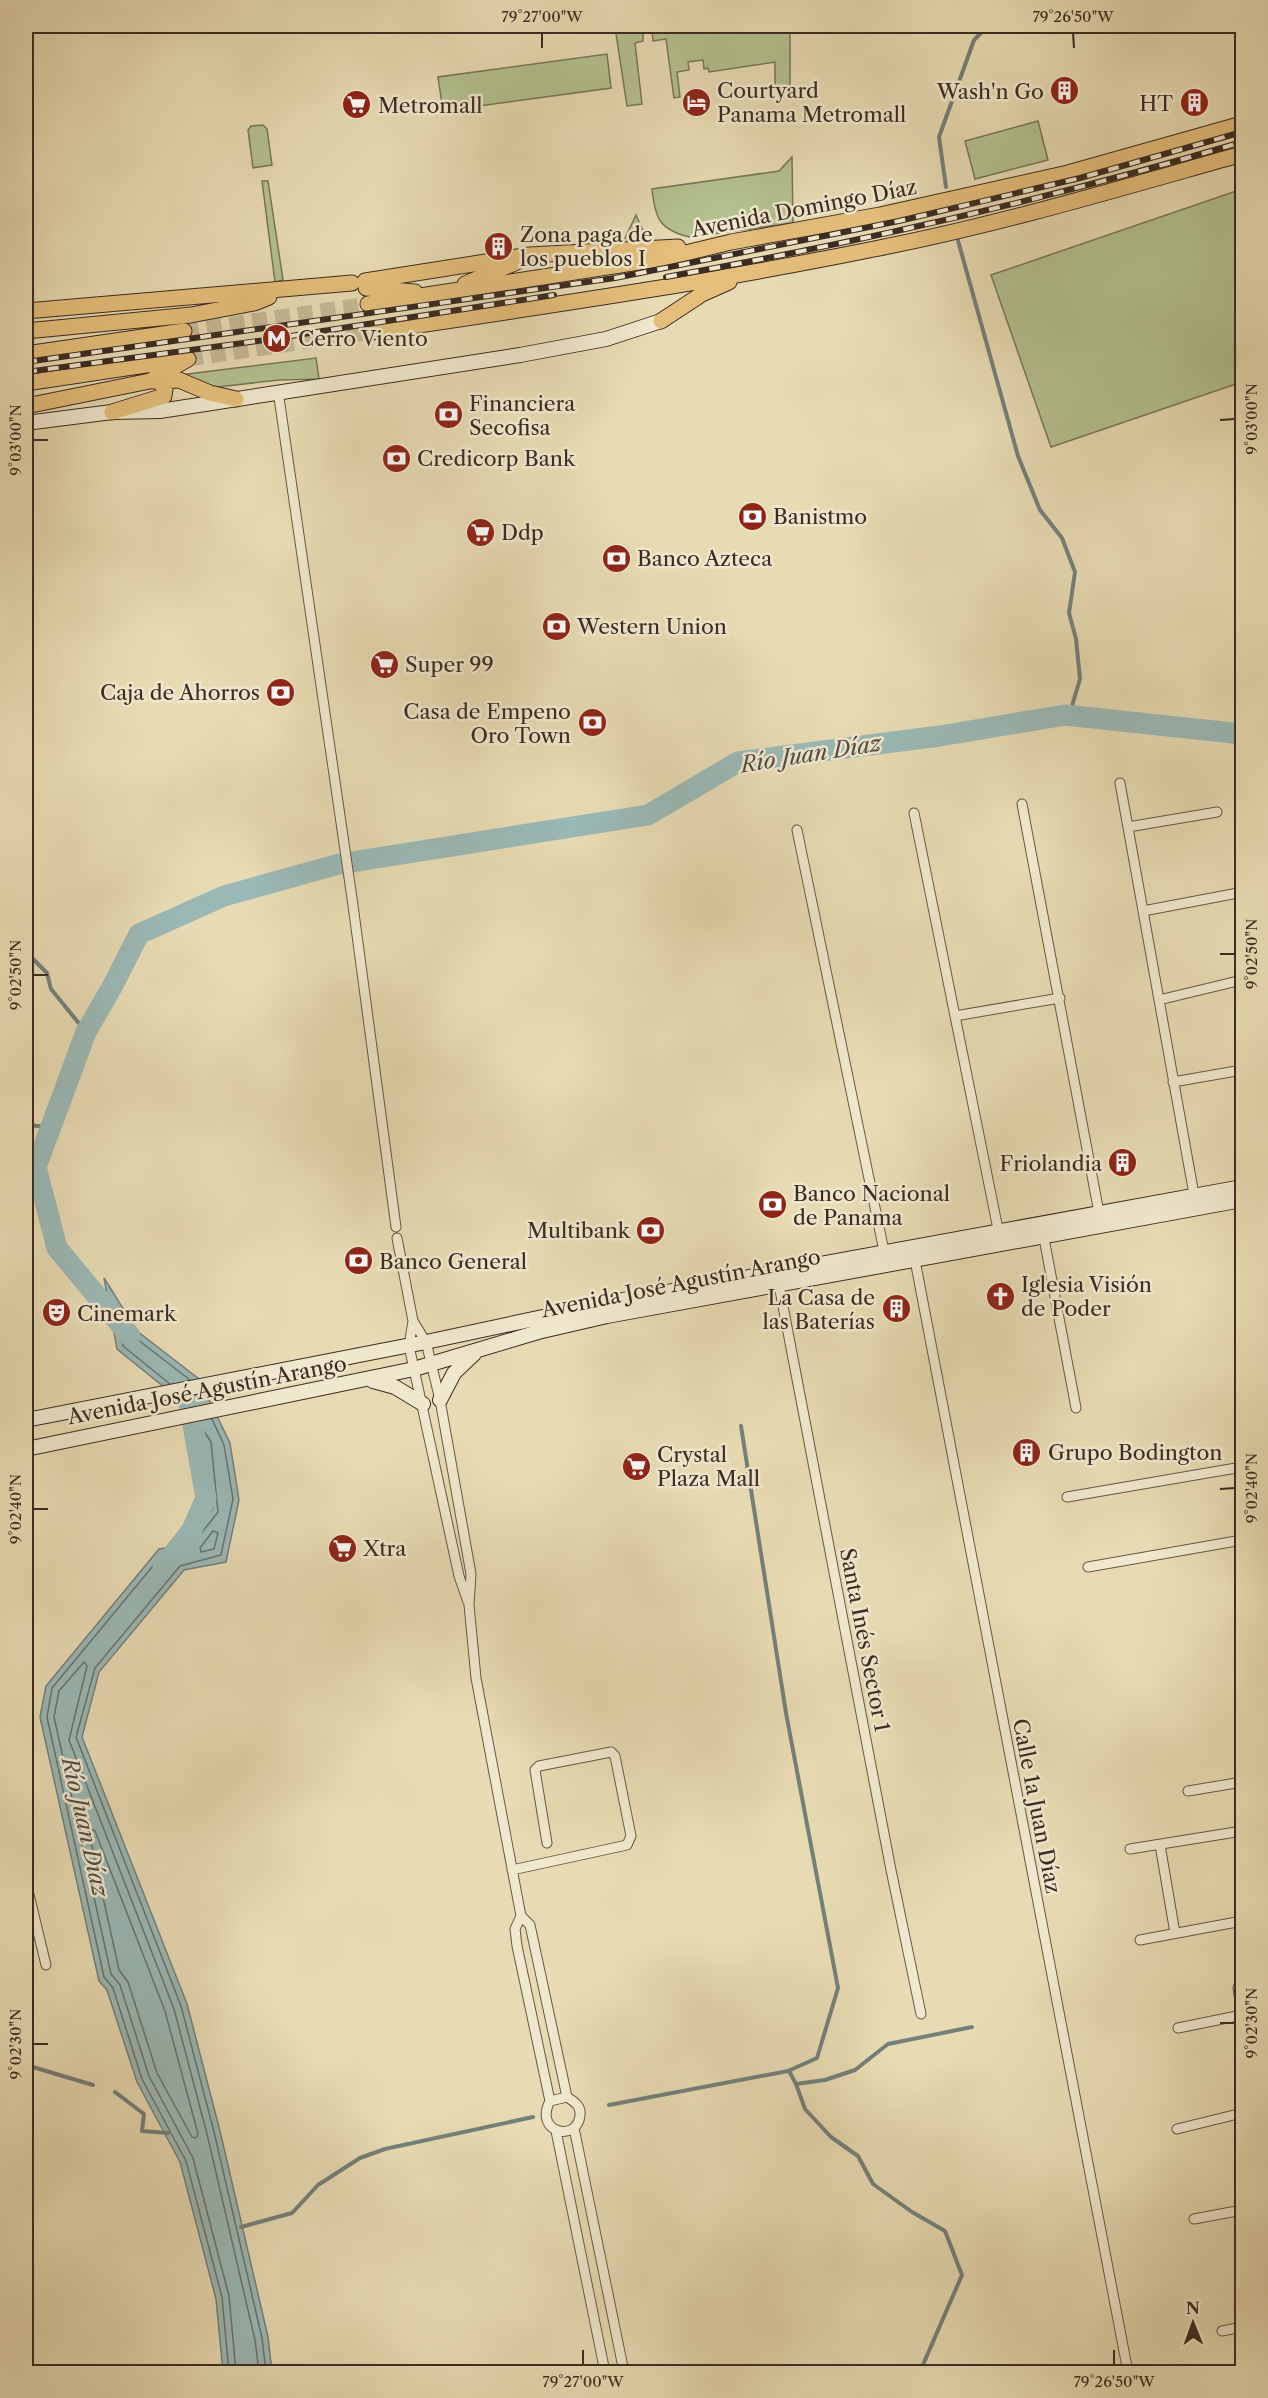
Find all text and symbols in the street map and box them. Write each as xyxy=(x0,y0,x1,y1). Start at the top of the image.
text: 79°27'00"W xyxy=(501,7,583,26)
text: 79°26'50"W xyxy=(1032,7,1114,26)
building icon: Wash'n Go xyxy=(1049,75,1081,107)
place label: Courtyard Panama Metromall xyxy=(717,78,906,127)
place label: Wash'n Go xyxy=(936,79,1044,104)
hotel icon: Courtyard Panama Metromall xyxy=(680,86,712,118)
building icon: HT xyxy=(1178,87,1210,119)
supermarket icon: Metromall xyxy=(341,89,373,121)
place label: HT xyxy=(1139,91,1173,116)
place label: Metromall xyxy=(378,93,482,118)
street label: Avenida Domingo Díaz xyxy=(688,174,919,242)
place label: Zona paga de los pueblos I xyxy=(520,222,653,271)
building icon: Zona paga de los pueblos I xyxy=(483,230,515,262)
metro station icon: Cerro Viento xyxy=(261,322,293,354)
place label: Cerro Viento xyxy=(298,326,428,351)
text: 9°03'00"N xyxy=(1242,383,1261,455)
place label: Financiera Secofisa xyxy=(469,391,576,440)
bank icon: Financiera Secofisa xyxy=(432,399,464,431)
text: 9°03'00"N xyxy=(6,404,25,476)
bank icon: Credicorp Bank xyxy=(380,442,412,474)
place label: Credicorp Bank xyxy=(417,446,576,471)
bank icon: Banistmo xyxy=(736,500,768,532)
place label: Banistmo xyxy=(773,504,867,529)
supermarket icon: Ddp xyxy=(464,516,496,548)
place label: Ddp xyxy=(501,520,544,545)
bank icon: Banco Azteca xyxy=(600,542,632,574)
place label: Banco Azteca xyxy=(637,546,773,571)
bank icon: Western Union xyxy=(540,610,572,642)
place label: Western Union xyxy=(576,614,727,639)
supermarket icon: Super 99 xyxy=(368,648,400,680)
place label: Super 99 xyxy=(405,652,494,677)
bank icon: Caja de Ahorros xyxy=(265,676,297,708)
place label: Caja de Ahorros xyxy=(100,680,260,705)
place label: Casa de Empeno Oro Town xyxy=(403,699,571,748)
bank icon: Casa de Empeno Oro Town xyxy=(576,707,608,739)
water label: Río Juan Díaz xyxy=(737,729,885,779)
text: 9°02'50"N xyxy=(1242,919,1261,989)
text: 9°02'50"N xyxy=(6,940,25,1010)
building icon: Friolandia xyxy=(1107,1147,1139,1179)
place label: Friolandia xyxy=(1000,1151,1103,1176)
place label: Banco Nacional de Panama xyxy=(793,1181,950,1230)
bank icon: Banco Nacional de Panama xyxy=(756,1189,788,1221)
bank icon: Multibank xyxy=(635,1214,667,1246)
place label: Multibank xyxy=(527,1218,631,1243)
street label: Avenida José Agustín Arango xyxy=(538,1244,823,1323)
bank icon: Banco General xyxy=(342,1245,374,1277)
place label: Banco General xyxy=(379,1249,527,1274)
place label: Iglesia Visión de Poder xyxy=(1021,1272,1152,1321)
church icon: Iglesia Visión de Poder xyxy=(984,1280,1016,1312)
place label: La Casa de las Baterías xyxy=(763,1285,875,1334)
building icon: La Casa de las Baterías xyxy=(880,1293,912,1325)
theatre icon: Cinemark xyxy=(40,1297,72,1329)
place label: Cinemark xyxy=(77,1301,177,1326)
street label: Avenida José Agustín Arango xyxy=(64,1351,349,1430)
building icon: Grupo Bodington xyxy=(1011,1436,1043,1468)
place label: Grupo Bodington xyxy=(1048,1440,1223,1465)
place label: Crystal Plaza Mall xyxy=(657,1442,760,1491)
supermarket icon: Crystal Plaza Mall xyxy=(620,1450,652,1482)
text: 9°02'40"N xyxy=(1242,1453,1261,1523)
text: 9°02'40"N xyxy=(6,1474,25,1544)
supermarket icon: Xtra xyxy=(326,1532,358,1564)
place label: Xtra xyxy=(362,1536,407,1561)
street label: Santa Inés Sector 1 xyxy=(835,1546,895,1734)
street label: Calle 1a Juan Díaz xyxy=(1008,1716,1066,1896)
water label: Río Juan Díaz xyxy=(55,1753,114,1901)
text: 9°02'30"N xyxy=(1242,1988,1261,2058)
text: 9°02'30"N xyxy=(6,2009,25,2079)
north arrow xyxy=(1163,2293,1223,2353)
text: N xyxy=(1186,2298,1200,2318)
text: 79°27'00"W xyxy=(542,2372,624,2391)
text: 79°26'50"W xyxy=(1073,2372,1155,2391)

